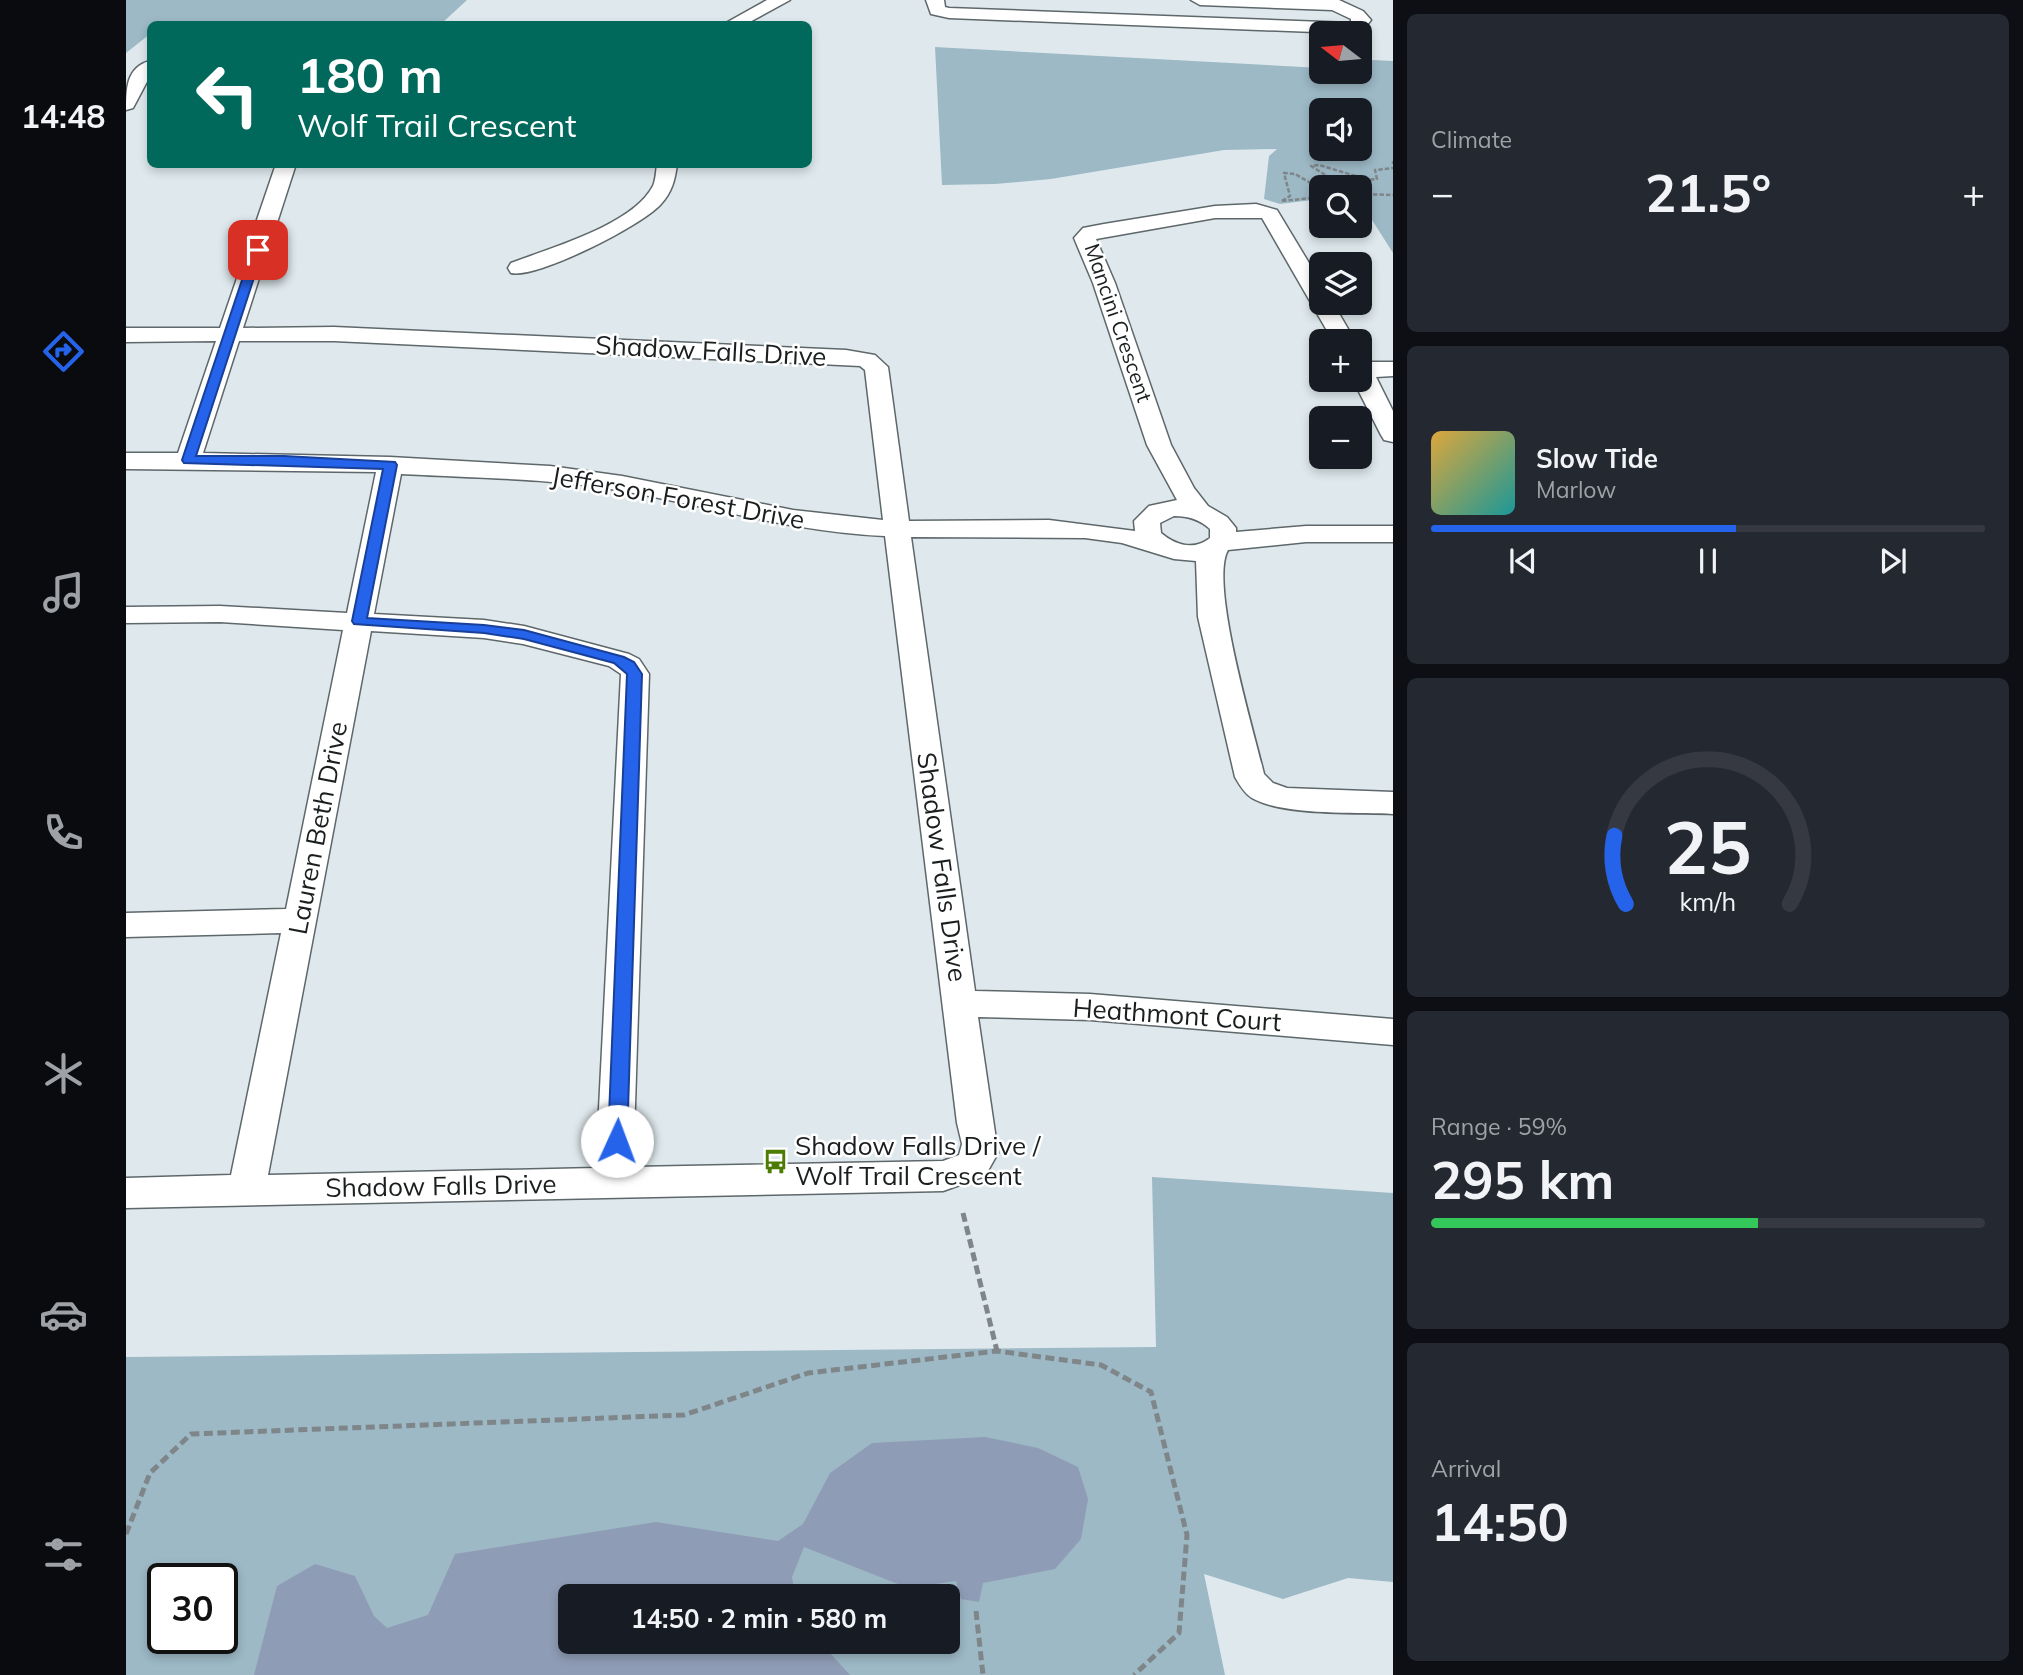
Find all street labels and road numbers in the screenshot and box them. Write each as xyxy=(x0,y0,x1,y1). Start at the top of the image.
street label: Mancini Crescent xyxy=(1080,240,1158,405)
street label: Shadow Falls Drive xyxy=(595,328,827,373)
street label: Jefferson Forest Drive xyxy=(549,459,807,536)
street label: Lauren Beth Drive xyxy=(281,719,354,937)
street label: Shadow Falls Drive xyxy=(910,750,975,984)
street label: Heathmont Court xyxy=(1072,991,1282,1038)
street label: Shadow Falls Drive xyxy=(325,1167,557,1204)

